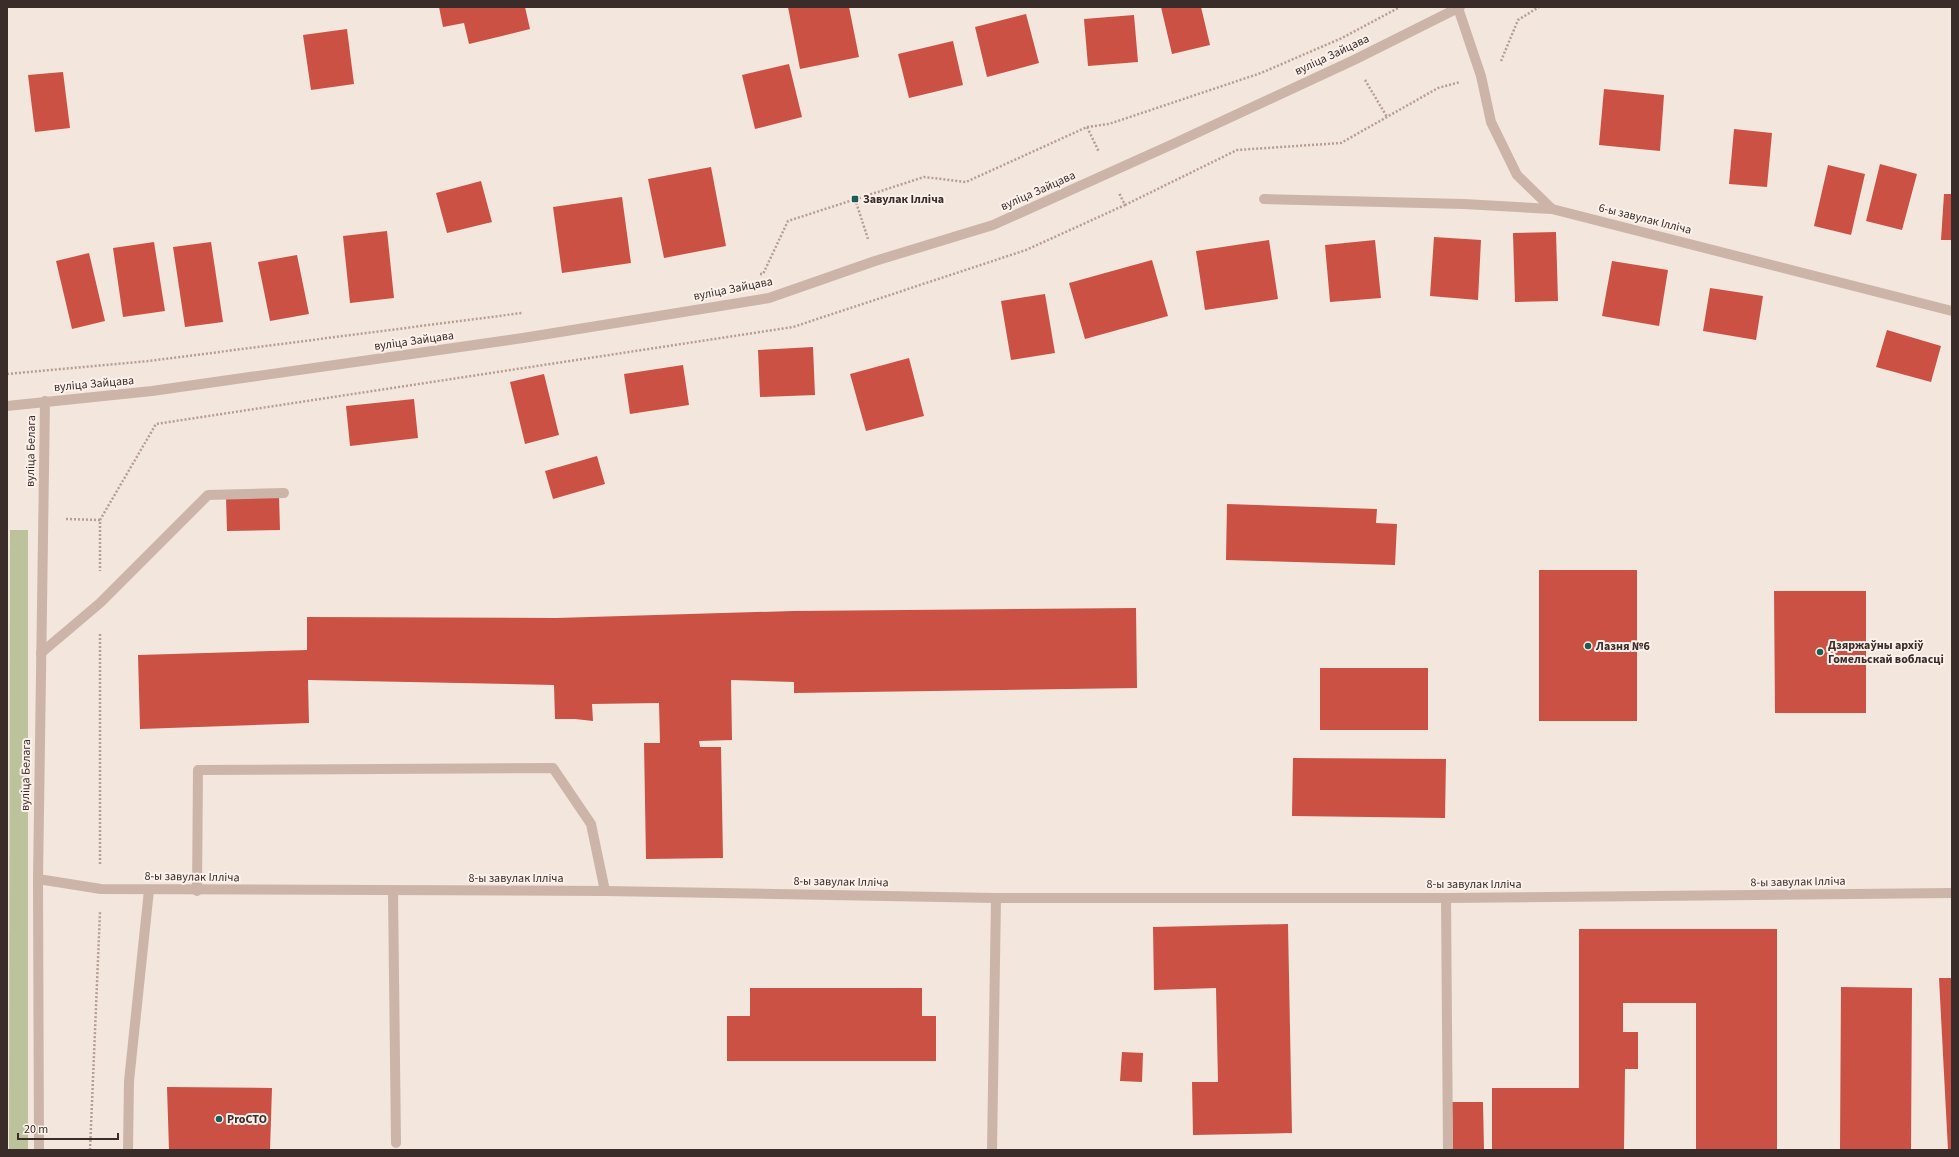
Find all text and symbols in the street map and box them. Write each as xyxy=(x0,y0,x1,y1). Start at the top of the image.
street label: вуліца Зайцава xyxy=(1292,30,1372,80)
street label: вуліца Зайцава xyxy=(998,167,1078,215)
place label: Завулак Ілліча xyxy=(863,191,944,208)
marker: Завулак Ілліча xyxy=(850,194,860,204)
street label: 6-ы завулак Ілліча xyxy=(1597,199,1693,239)
street label: вуліца Зайцава xyxy=(692,273,774,305)
street label: вуліца Зайцава xyxy=(373,327,455,355)
street label: вуліца Зайцава xyxy=(53,372,135,396)
street label: вуліца Белага xyxy=(22,415,40,487)
place label: Дзяржаўны архіў Гомельскай вобласці xyxy=(1828,637,1944,668)
place label: Лазня №6 xyxy=(1595,638,1650,655)
marker: Лазня №6 xyxy=(1583,641,1593,651)
marker: Дзяржаўны архіў Гомельскай вобласці xyxy=(1815,647,1825,657)
street label: вуліца Белага xyxy=(17,739,35,811)
street label: 8-ы завулак Ілліча xyxy=(144,868,240,886)
street label: 8-ы завулак Ілліча xyxy=(468,870,564,887)
street label: 8-ы завулак Ілліча xyxy=(793,873,889,891)
street label: 8-ы завулак Ілліча xyxy=(1750,873,1846,891)
street label: 8-ы завулак Ілліча xyxy=(1426,876,1522,893)
place label: ProСТО xyxy=(227,1111,267,1128)
marker: ProСТО xyxy=(214,1114,224,1124)
scale bar xyxy=(18,1115,118,1141)
text: 20 m xyxy=(24,1121,48,1138)

